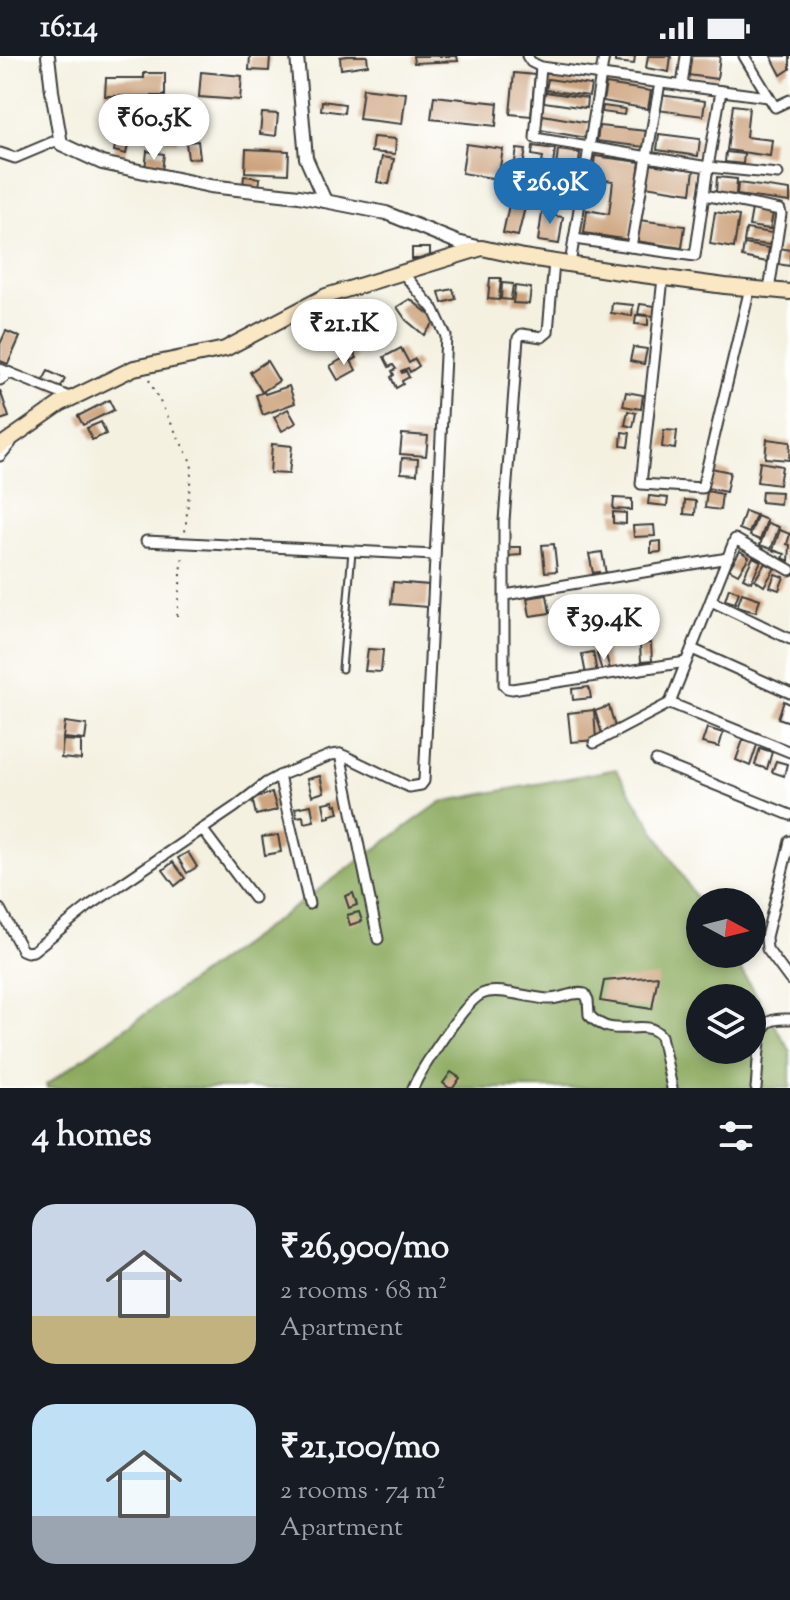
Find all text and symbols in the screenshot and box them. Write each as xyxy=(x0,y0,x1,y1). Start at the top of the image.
text: 16:14 xyxy=(40,7,98,50)
pin: ₹60.5K xyxy=(89,94,219,162)
text: ₹60.5K xyxy=(116,101,192,138)
pin: ₹26.9K xyxy=(485,158,615,226)
text: ₹26.9K xyxy=(512,165,588,202)
pin: ₹21.1K xyxy=(279,299,409,367)
text: ₹21.1K xyxy=(309,306,379,343)
pin: ₹39.4K xyxy=(539,594,669,662)
text: ₹39.4K xyxy=(566,601,642,638)
north arrow xyxy=(686,888,766,968)
map controls xyxy=(686,888,766,1064)
button: layers xyxy=(686,984,766,1064)
text: 4 homes xyxy=(32,1112,152,1161)
icon: filters xyxy=(714,1114,758,1158)
text: ₹26,900/mo xyxy=(280,1224,449,1273)
icon: home xyxy=(96,1236,192,1332)
text: 2 rooms · 68 m² xyxy=(280,1273,447,1310)
text: Apartment xyxy=(280,1310,403,1347)
text: ₹21,100/mo xyxy=(280,1424,440,1473)
icon: home xyxy=(96,1436,192,1532)
text: 2 rooms · 74 m² xyxy=(280,1473,445,1510)
text: Apartment xyxy=(280,1510,403,1547)

